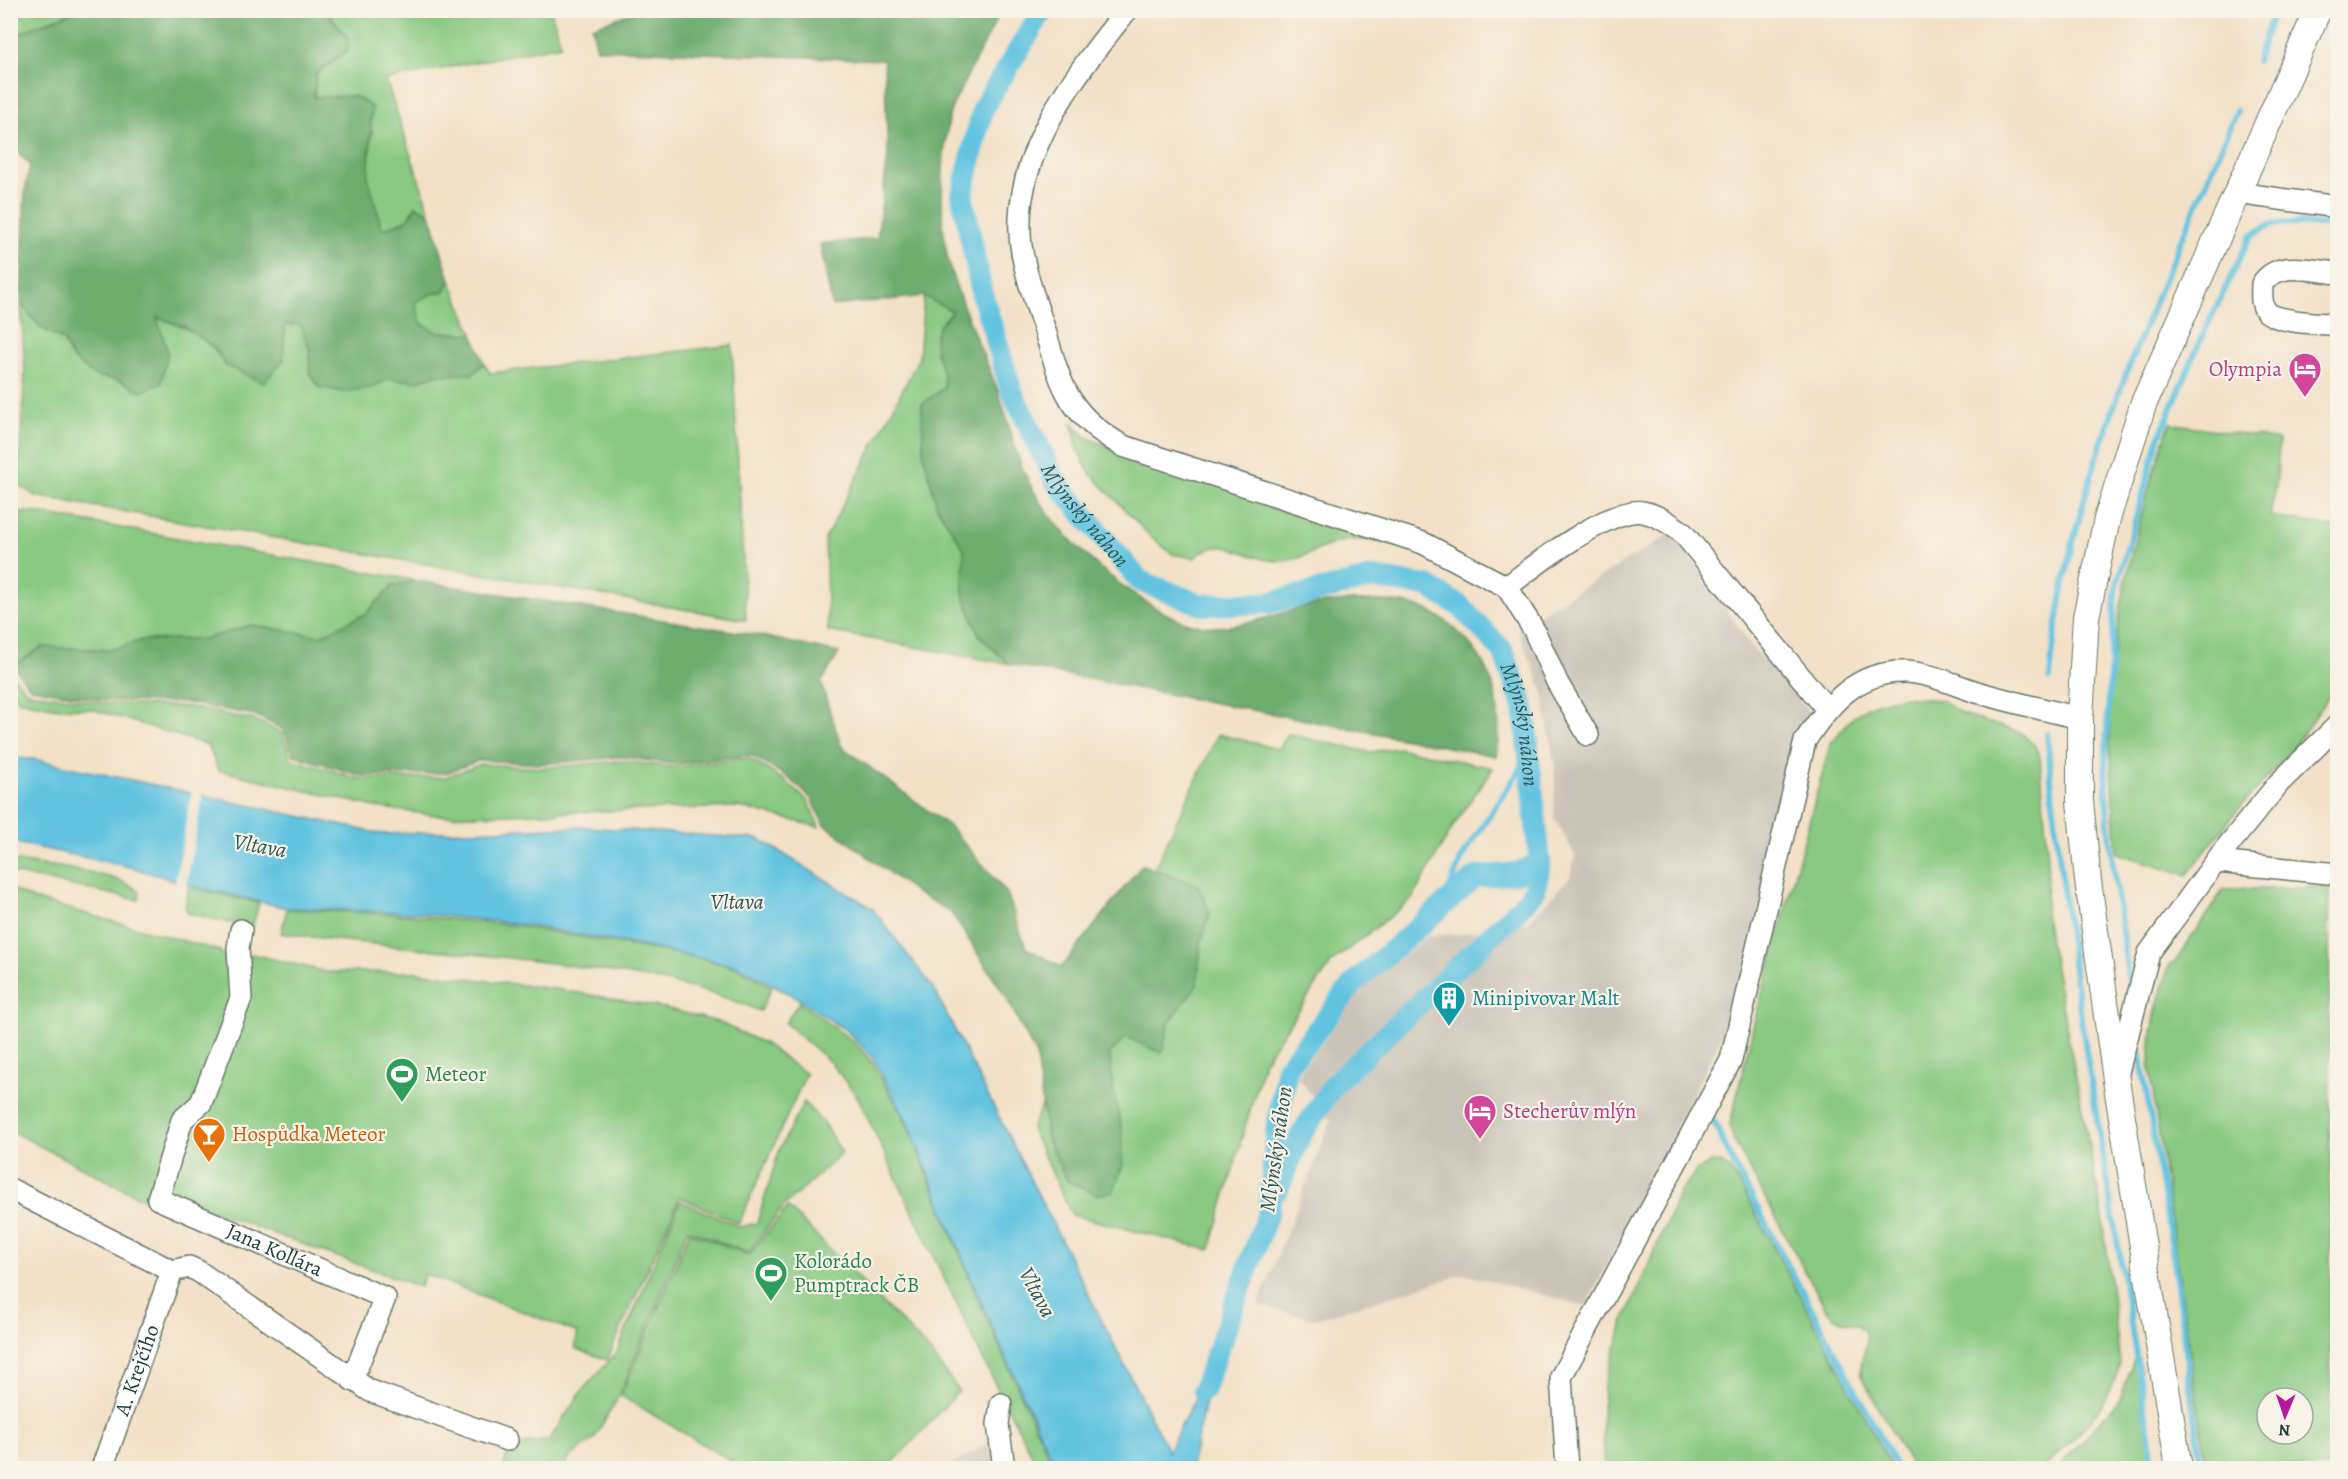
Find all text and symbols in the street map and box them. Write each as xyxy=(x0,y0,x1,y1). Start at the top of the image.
hotel icon: Olympia xyxy=(2287,351,2323,398)
place label: Olympia xyxy=(2209,355,2282,383)
water label: Mlýnský náhon xyxy=(1033,458,1136,574)
water label: Mlýnský náhon xyxy=(1492,658,1546,788)
water label: Vltava xyxy=(231,827,289,865)
water label: Vltava xyxy=(710,887,764,917)
building icon: Minipivovar Malt xyxy=(1431,980,1467,1027)
place label: Minipivovar Malt xyxy=(1472,984,1620,1012)
sports icon: Meteor xyxy=(384,1056,420,1103)
place label: Meteor xyxy=(425,1060,487,1088)
water label: Mlýnský náhon xyxy=(1252,1084,1300,1214)
hotel icon: Stecherův mlýn xyxy=(1462,1093,1498,1140)
place label: Stecherův mlýn xyxy=(1503,1097,1636,1125)
bar icon: Hospůdka Meteor xyxy=(191,1116,227,1163)
place label: Hospůdka Meteor xyxy=(232,1120,386,1148)
street label: Jana Kollára xyxy=(222,1217,327,1283)
place label: Kolorádo Pumptrack ČB xyxy=(794,1247,919,1299)
sports icon: Kolorádo Pumptrack ČB xyxy=(753,1255,789,1302)
water label: Vltava xyxy=(1011,1262,1063,1323)
street label: A. Krejčího xyxy=(107,1321,166,1420)
north arrow xyxy=(2255,1386,2315,1446)
text: N xyxy=(2278,1419,2291,1441)

